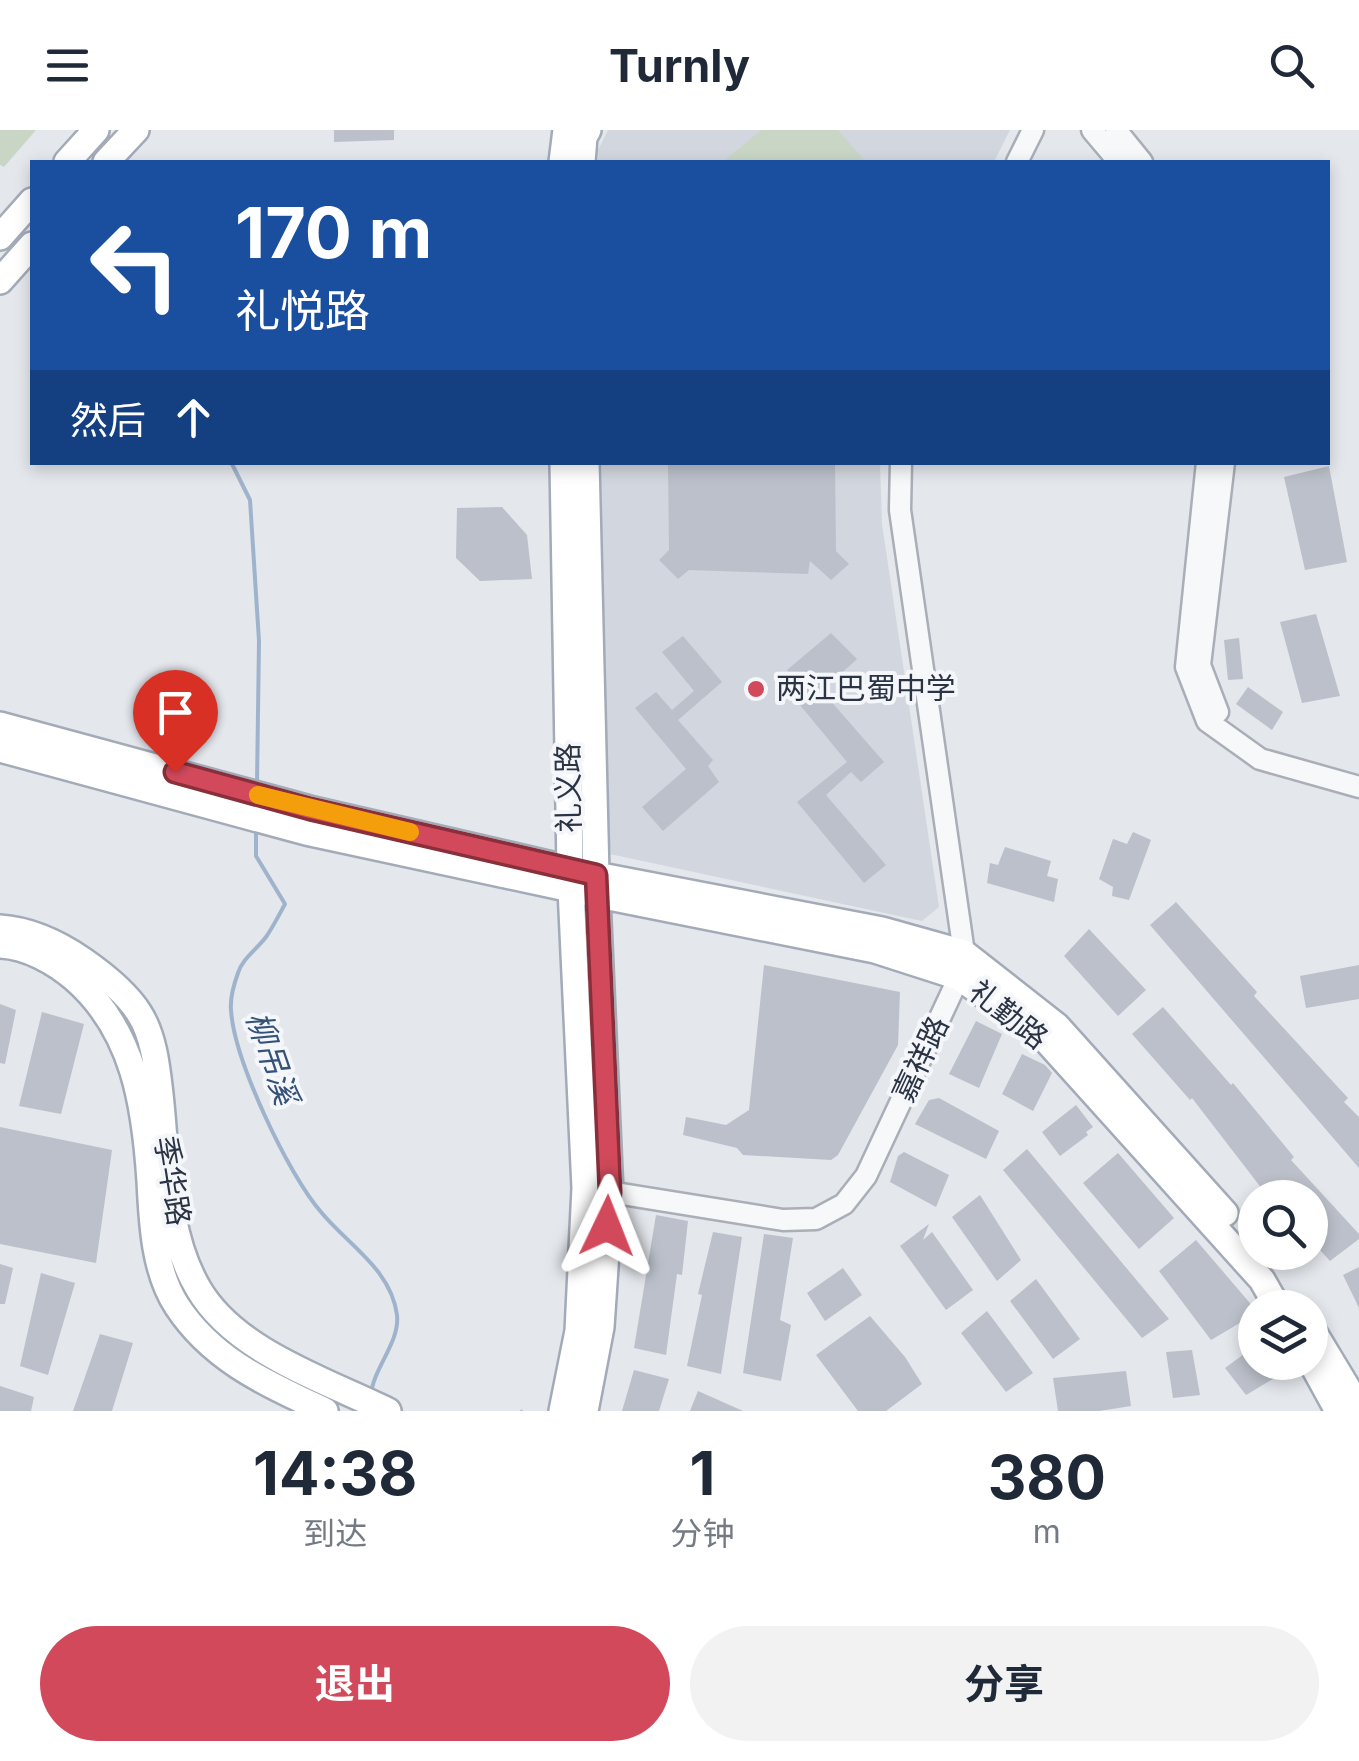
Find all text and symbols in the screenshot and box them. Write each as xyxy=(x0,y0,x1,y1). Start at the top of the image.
icon: menu xyxy=(40,38,95,93)
text: Turnly xyxy=(609,38,750,93)
icon: search xyxy=(1264,38,1319,93)
text: 170 m xyxy=(235,190,432,275)
icon: left xyxy=(70,200,200,330)
text: 礼悦路 xyxy=(235,283,370,338)
icon: ahead xyxy=(166,390,221,445)
text: 然后 xyxy=(70,397,146,443)
pin xyxy=(133,670,218,773)
place label: 两江巴蜀中学 xyxy=(776,670,956,706)
marker: 两江巴蜀中学 xyxy=(745,678,767,700)
icon: arrive xyxy=(148,685,203,740)
street label: 礼义路 xyxy=(549,743,587,833)
street label: 礼勤路 xyxy=(962,972,1055,1056)
water label: 柳吊溪 xyxy=(238,1006,308,1112)
street label: 嘉祥路 xyxy=(885,1010,955,1107)
street label: 季华路 xyxy=(148,1134,198,1228)
position arrow xyxy=(555,1174,659,1278)
map controls xyxy=(1238,1180,1328,1380)
button: search xyxy=(1238,1180,1328,1270)
button: layers xyxy=(1238,1290,1328,1380)
text: 14:38 xyxy=(253,1437,417,1509)
text: 1 xyxy=(690,1437,715,1509)
text: 380 xyxy=(988,1441,1106,1513)
text: m xyxy=(1033,1512,1061,1551)
text: 到达 xyxy=(303,1514,367,1553)
text: 分钟 xyxy=(671,1514,735,1553)
button: 退出 xyxy=(40,1626,670,1741)
button: 分享 xyxy=(690,1626,1319,1741)

